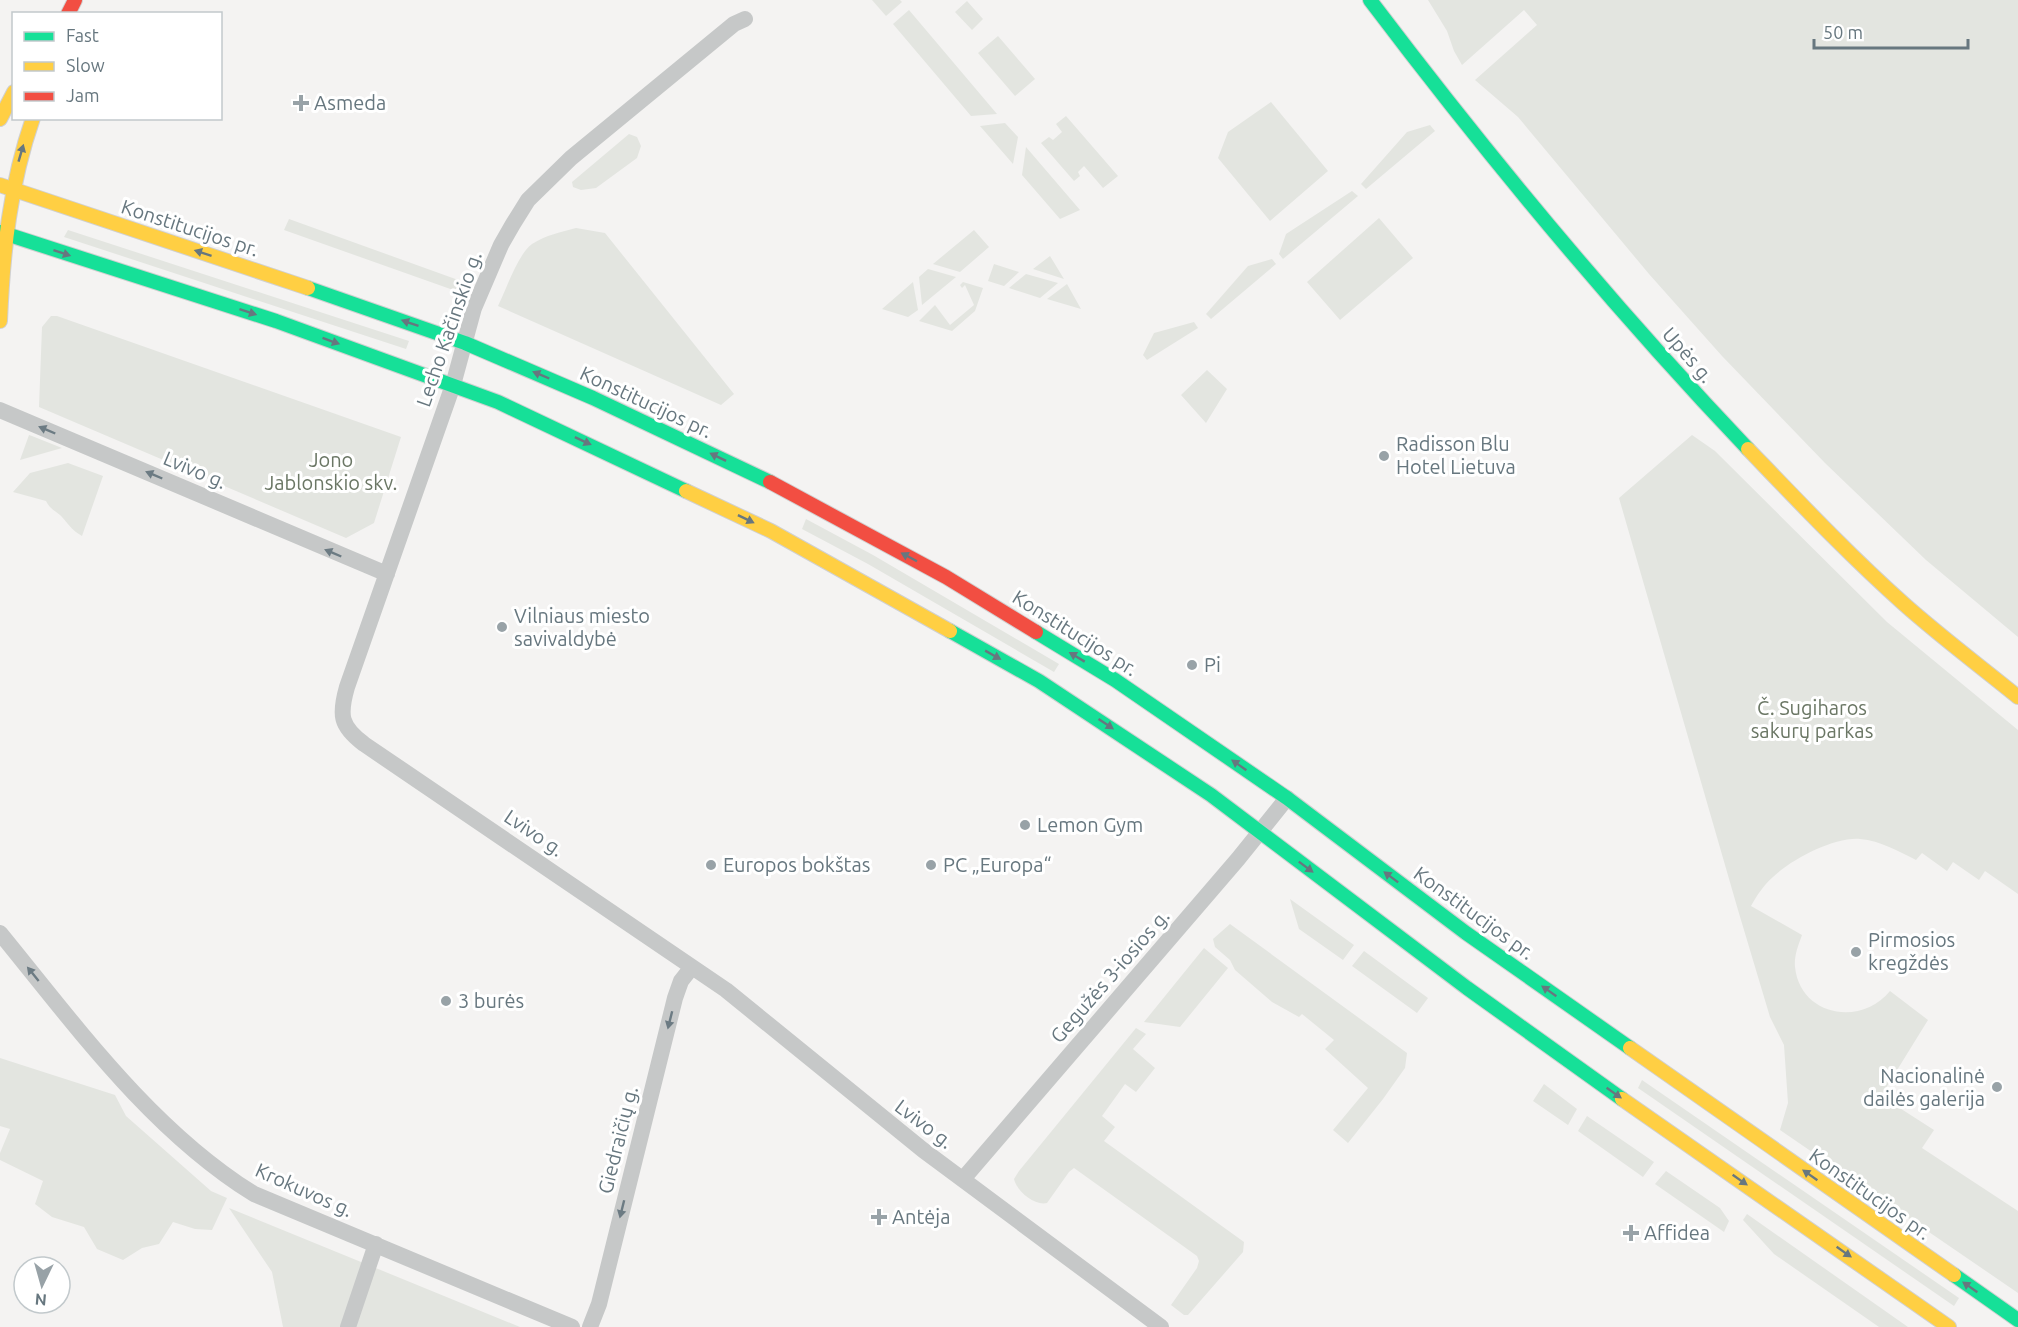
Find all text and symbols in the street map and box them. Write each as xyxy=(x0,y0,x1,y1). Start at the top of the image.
legend xyxy=(12,12,222,120)
scale bar xyxy=(1814,12,1968,50)
text: 50 m xyxy=(1823,22,1863,42)
text: Fast xyxy=(66,25,99,45)
text: Slow xyxy=(66,55,105,75)
text: Jam xyxy=(66,85,100,105)
place label: Asmeda xyxy=(314,91,386,114)
marker: Asmeda xyxy=(292,94,310,112)
one-way arrow xyxy=(17,144,26,162)
street label: Konstitucijos pr. xyxy=(119,194,262,261)
one-way arrow xyxy=(194,248,212,257)
street label: Lecho Kačinskio g. xyxy=(411,248,486,409)
one-way arrow xyxy=(53,249,71,258)
one-way arrow xyxy=(239,308,257,317)
one-way arrow xyxy=(401,317,419,327)
street label: Upės g. xyxy=(1658,322,1719,387)
one-way arrow xyxy=(322,337,340,347)
street label: Konstitucijos pr. xyxy=(577,361,716,442)
one-way arrow xyxy=(533,371,550,380)
one-way arrow xyxy=(38,424,56,434)
place label: Radisson Blu Hotel Lietuva xyxy=(1396,432,1516,478)
one-way arrow xyxy=(575,437,592,446)
street label: Lvivo g. xyxy=(160,446,230,493)
park label: Jono Jablonskio skv. xyxy=(264,448,398,494)
marker: Radisson Blu Hotel Lietuva xyxy=(1377,449,1391,463)
one-way arrow xyxy=(710,453,727,462)
one-way arrow xyxy=(145,471,162,480)
one-way arrow xyxy=(737,514,754,523)
one-way arrow xyxy=(324,548,342,557)
one-way arrow xyxy=(901,552,918,562)
street label: Konstitucijos pr. xyxy=(1009,585,1142,680)
place label: Vilniaus miesto savivaldybė xyxy=(514,604,650,650)
marker: Vilniaus miesto savivaldybė xyxy=(495,620,509,634)
one-way arrow xyxy=(985,650,1002,660)
one-way arrow xyxy=(1069,652,1085,663)
place label: Pi xyxy=(1204,653,1221,676)
marker: Pi xyxy=(1185,658,1199,672)
park label: Č. Sugiharos sakurų parkas xyxy=(1751,696,1873,742)
one-way arrow xyxy=(1098,718,1114,729)
one-way arrow xyxy=(1232,759,1248,771)
street label: Lvivo g. xyxy=(500,804,568,861)
place label: Lemon Gym xyxy=(1037,813,1143,836)
marker: Lemon Gym xyxy=(1018,818,1032,832)
place label: Europos bokštas xyxy=(723,853,870,876)
place label: PC „Europa“ xyxy=(943,853,1051,876)
marker: Europos bokštas xyxy=(704,858,718,872)
marker: PC „Europa“ xyxy=(924,858,938,872)
one-way arrow xyxy=(1298,861,1314,873)
street label: Konstitucijos pr. xyxy=(1410,861,1539,964)
one-way arrow xyxy=(1384,871,1400,883)
street label: Gegužės 3-iosios g. xyxy=(1045,904,1174,1047)
place label: Pirmosios kregždės xyxy=(1868,928,1955,974)
marker: Pirmosios kregždės xyxy=(1849,945,1863,959)
one-way arrow xyxy=(27,966,40,982)
one-way arrow xyxy=(1542,986,1557,998)
place label: 3 burės xyxy=(458,989,524,1012)
marker: 3 burės xyxy=(439,994,453,1008)
one-way arrow xyxy=(664,1011,674,1029)
place label: Nacionalinė dailės galerija xyxy=(1863,1064,1985,1110)
marker: Nacionalinė dailės galerija xyxy=(1990,1080,2004,1094)
street label: Giedraičių g. xyxy=(593,1084,642,1196)
one-way arrow xyxy=(1606,1087,1622,1098)
street label: Lvivo g. xyxy=(891,1094,958,1153)
street label: Konstitucijos pr. xyxy=(1805,1143,1935,1244)
street label: Krokuvos g. xyxy=(252,1158,356,1221)
one-way arrow xyxy=(1803,1169,1819,1181)
one-way arrow xyxy=(1732,1174,1748,1185)
one-way arrow xyxy=(616,1200,626,1218)
place label: Antėja xyxy=(892,1205,950,1228)
marker: Antėja xyxy=(870,1208,888,1226)
place label: Affidea xyxy=(1644,1221,1710,1244)
marker: Affidea xyxy=(1622,1224,1640,1242)
one-way arrow xyxy=(1835,1246,1851,1258)
north arrow xyxy=(12,1255,72,1315)
one-way arrow xyxy=(1962,1281,1978,1293)
text: N xyxy=(34,1290,47,1309)

